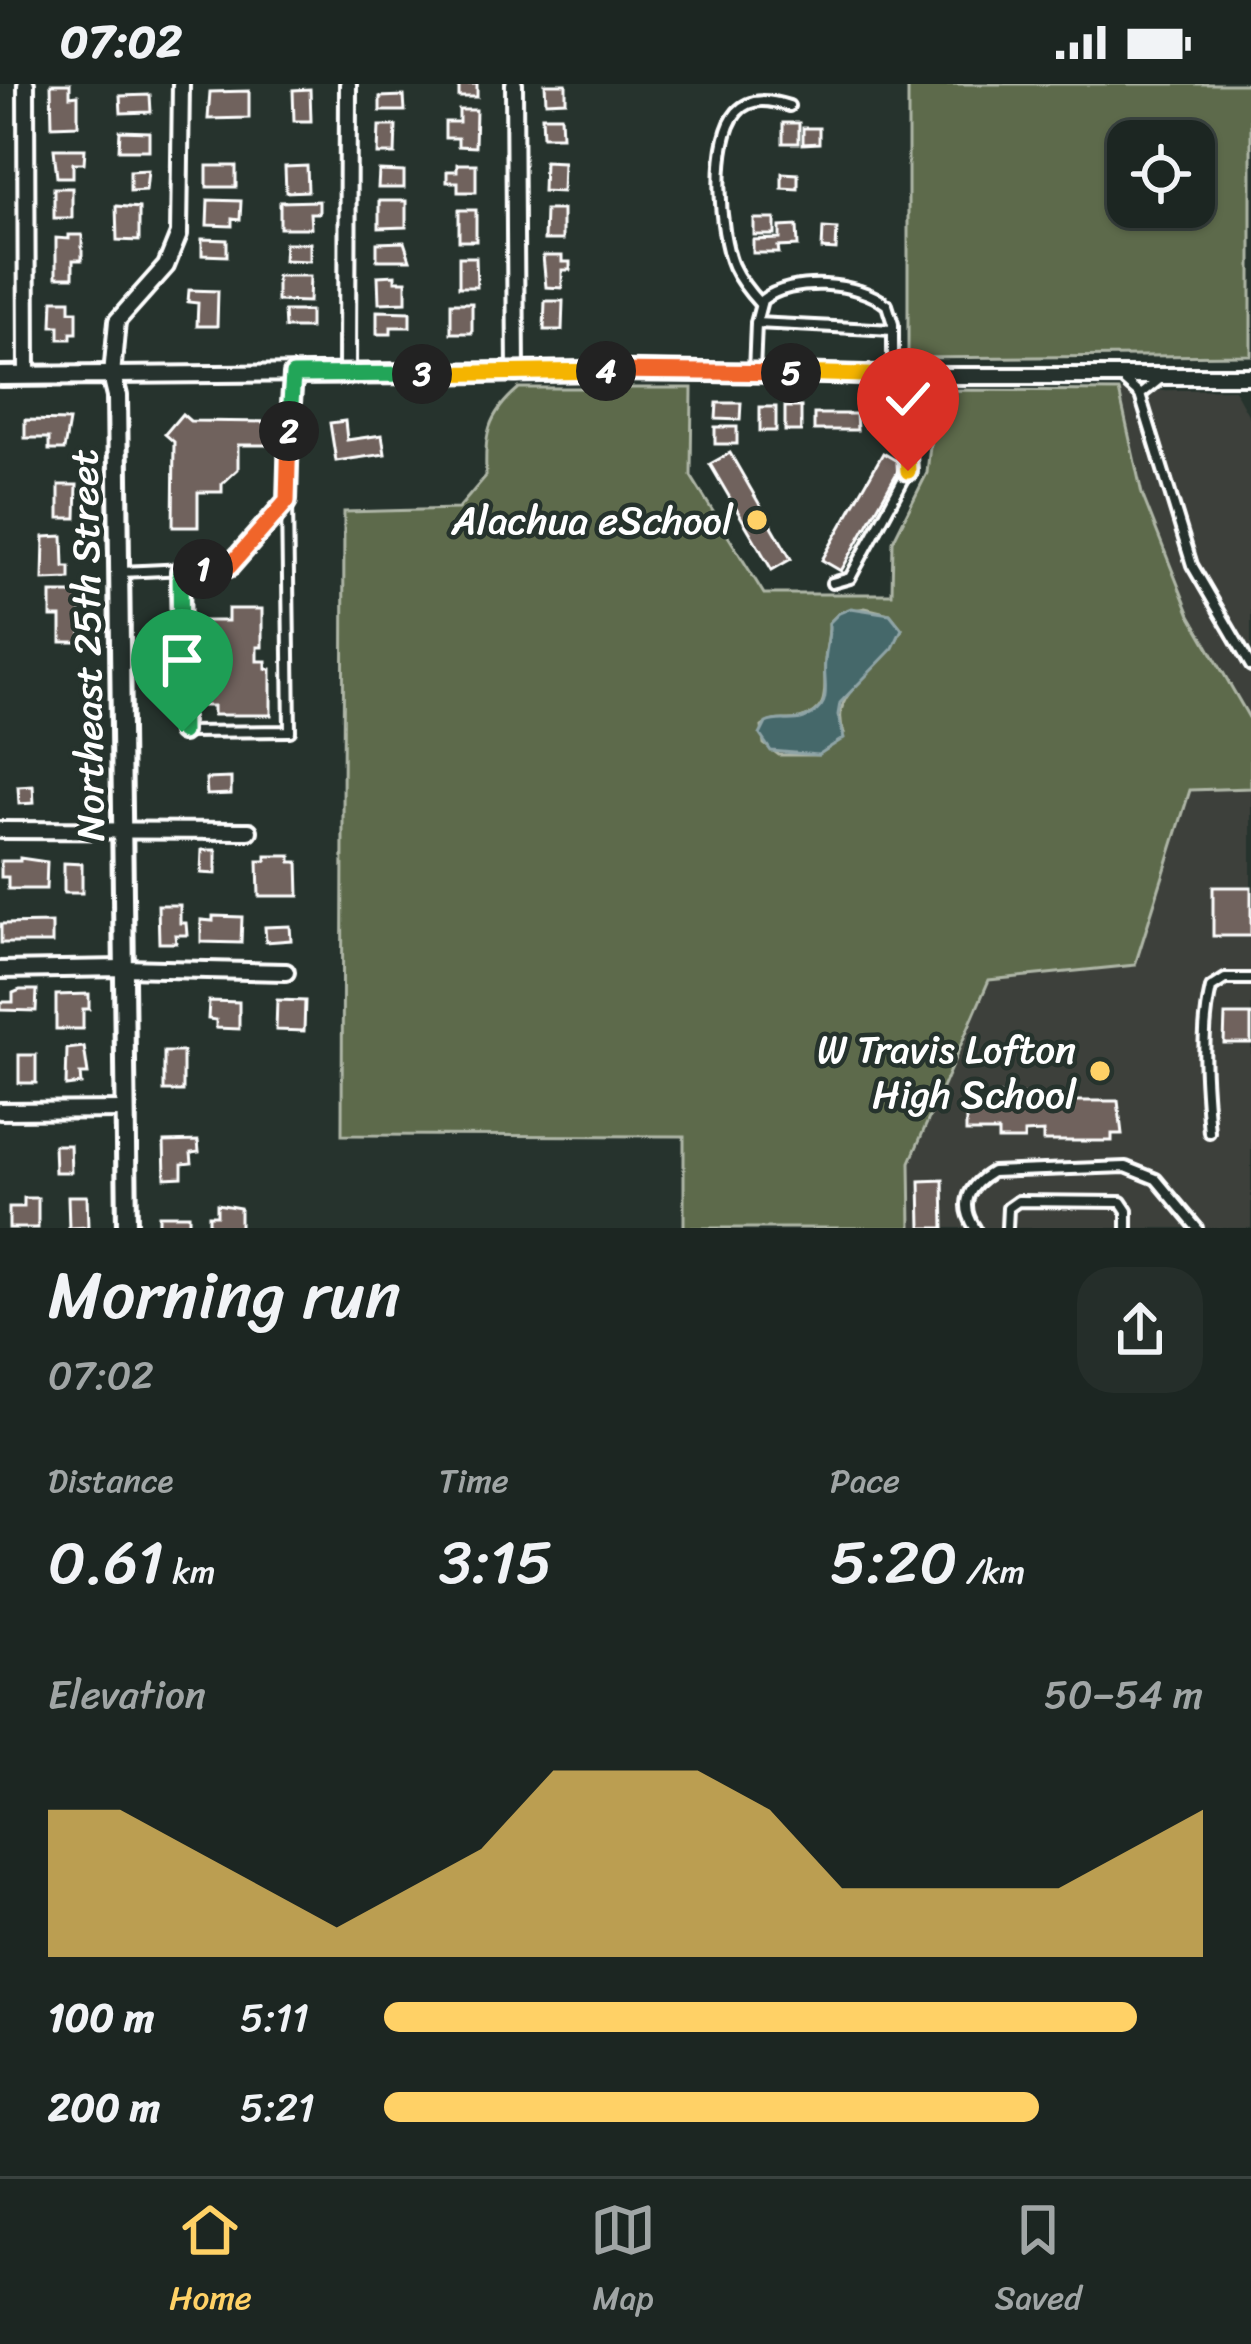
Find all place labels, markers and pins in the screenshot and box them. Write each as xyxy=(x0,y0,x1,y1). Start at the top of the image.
pin: 4 xyxy=(576,341,636,401)
pin: 5 xyxy=(761,343,821,403)
pin: 3 xyxy=(392,344,452,404)
pin xyxy=(857,348,959,471)
pin: 2 xyxy=(259,401,319,461)
place label: Alachua eSchool xyxy=(451,486,734,555)
marker: Alachua eSchool xyxy=(744,507,770,533)
pin: 1 xyxy=(173,539,233,599)
pin xyxy=(131,609,233,732)
place label: W Travis Lofton High School xyxy=(817,1015,1077,1129)
marker: W Travis Lofton High School xyxy=(1087,1058,1113,1084)

